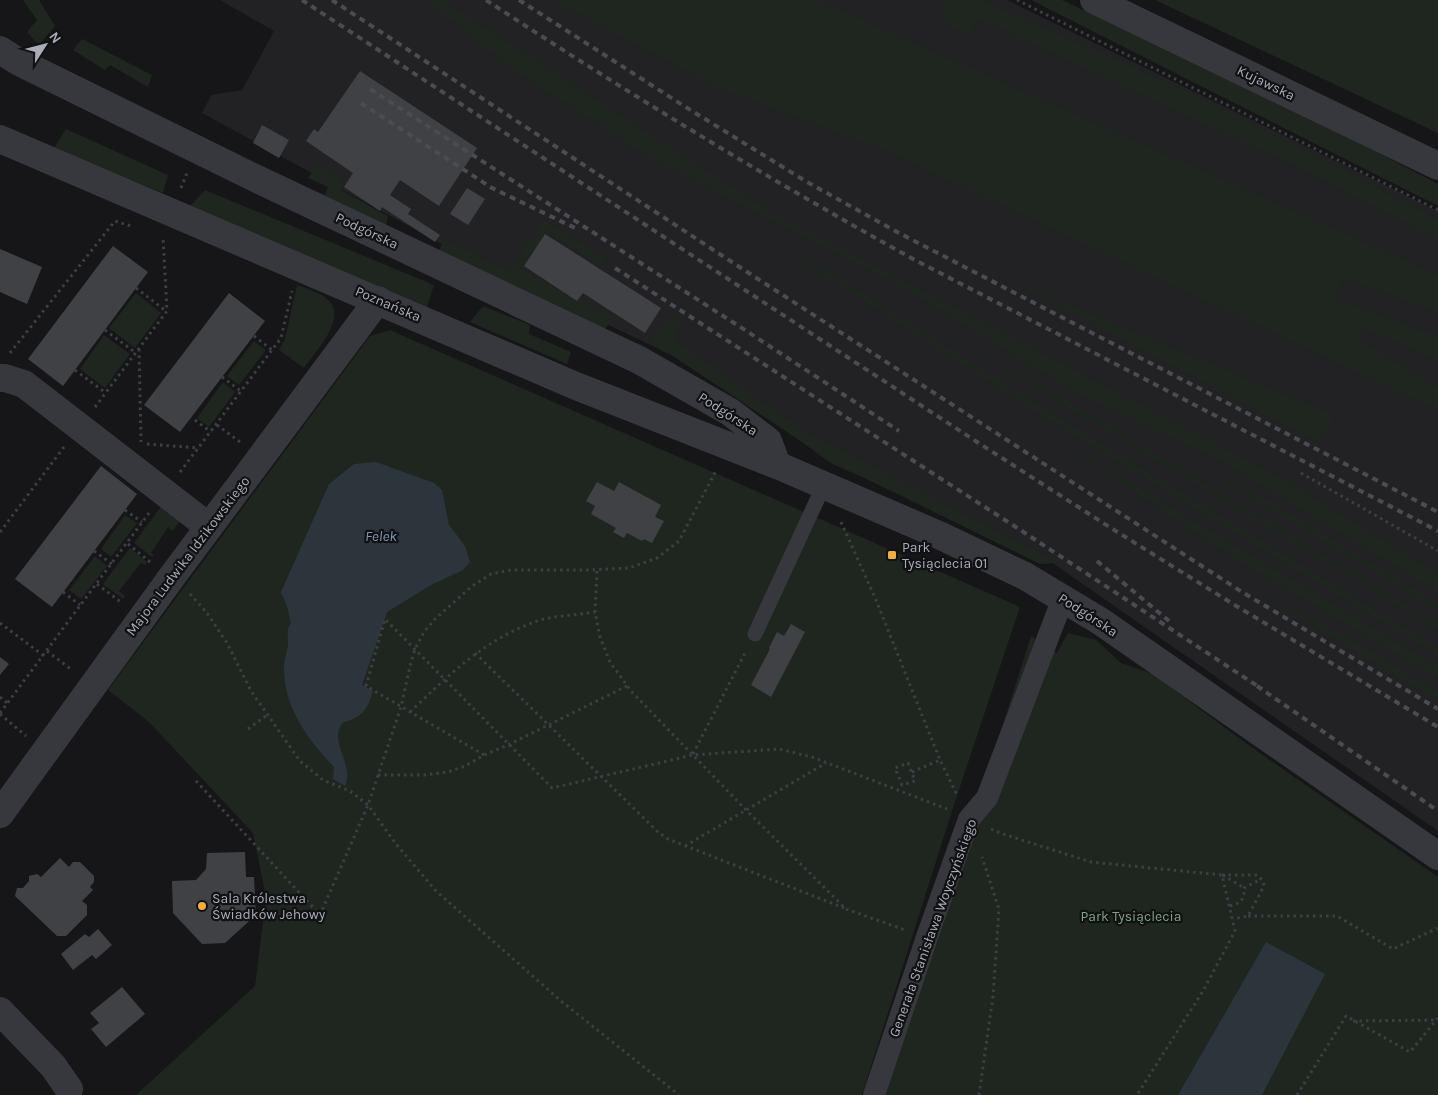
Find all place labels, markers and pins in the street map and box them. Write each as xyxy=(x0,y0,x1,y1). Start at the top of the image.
place label: Park Tysiąclecia 01 xyxy=(902,539,987,572)
marker: Park Tysiąclecia 01 xyxy=(886,549,898,561)
place label: Sala Królestwa Świadków Jehowy xyxy=(212,890,326,923)
marker: Sala Królestwa Świadków Jehowy xyxy=(196,900,208,912)

